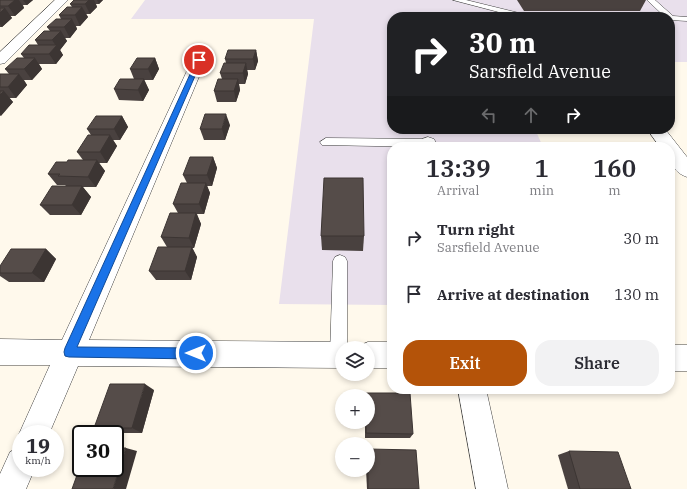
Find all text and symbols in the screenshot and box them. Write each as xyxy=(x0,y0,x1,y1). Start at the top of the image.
text: 30 m xyxy=(469,24,536,61)
icon: right xyxy=(403,28,455,80)
pin xyxy=(182,43,216,77)
icon: arrive xyxy=(188,49,210,71)
text: Sarsfield Avenue xyxy=(469,60,611,83)
icon: left xyxy=(478,104,500,126)
icon: ahead xyxy=(520,104,542,126)
icon: right xyxy=(562,104,584,126)
text: 13:39 xyxy=(426,152,491,184)
text: 1 xyxy=(535,152,549,184)
text: 160 xyxy=(593,152,636,184)
text: Arrival xyxy=(437,182,479,199)
text: min xyxy=(529,182,554,199)
text: m xyxy=(608,182,621,199)
text: Turn right xyxy=(437,220,515,239)
icon: right xyxy=(403,227,425,249)
text: 30 m xyxy=(623,229,659,248)
text: Sarsfield Avenue xyxy=(437,239,540,256)
icon: arrive xyxy=(403,283,425,305)
text: Arrive at destination xyxy=(437,285,589,304)
text: 130 m xyxy=(614,285,659,304)
position arrow xyxy=(175,332,217,374)
button: Exit xyxy=(403,340,527,386)
button: Share xyxy=(535,340,659,386)
map controls xyxy=(335,341,375,477)
button: layers xyxy=(335,341,375,381)
button: + xyxy=(335,389,375,429)
speed limit sign: 30 xyxy=(72,425,124,477)
text: 19 xyxy=(26,432,50,459)
button: − xyxy=(335,437,375,477)
text: km/h xyxy=(25,454,51,467)

